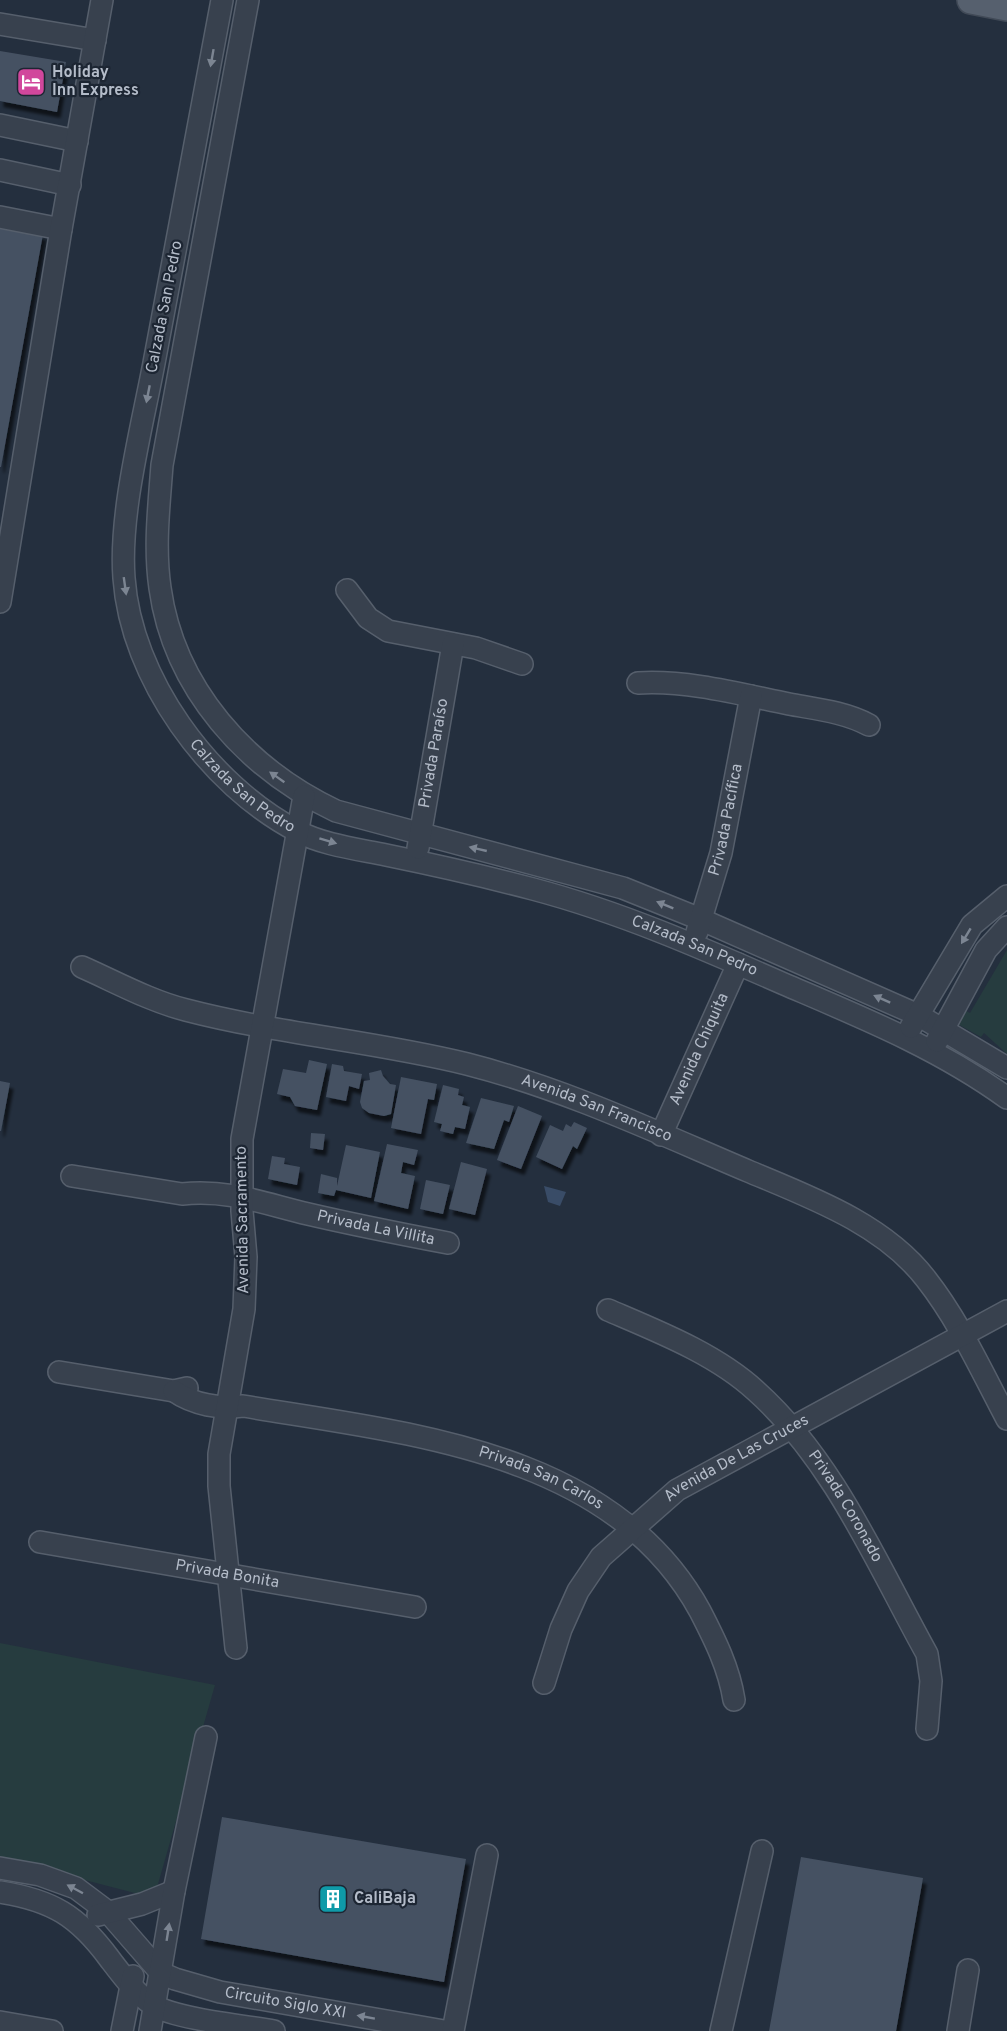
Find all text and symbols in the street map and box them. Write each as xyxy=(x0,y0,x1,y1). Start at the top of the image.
one-way arrow xyxy=(207,48,216,67)
place label: Holiday Inn Express xyxy=(52,63,139,101)
hotel icon: Holiday Inn Express xyxy=(15,66,47,98)
street label: Calzada San Pedro xyxy=(142,239,188,375)
one-way arrow xyxy=(143,384,152,403)
one-way arrow xyxy=(120,577,130,596)
street label: Privada Paraíso xyxy=(415,697,453,810)
street label: Calzada San Pedro xyxy=(185,735,298,838)
street label: Privada Pacífica xyxy=(705,762,748,879)
one-way arrow xyxy=(269,771,285,783)
one-way arrow xyxy=(319,837,337,846)
one-way arrow xyxy=(469,843,488,853)
one-way arrow xyxy=(656,900,674,909)
street label: Calzada San Pedro xyxy=(628,911,761,981)
one-way arrow xyxy=(960,928,971,944)
street label: Avenida Chiquita xyxy=(666,990,734,1109)
one-way arrow xyxy=(873,994,891,1004)
street label: Avenida San Francisco xyxy=(519,1070,675,1147)
street label: Avenida Sacramento xyxy=(232,1146,254,1294)
street label: Privada La Villita xyxy=(315,1206,436,1250)
street label: Avenida De Las Cruces xyxy=(660,1410,812,1507)
street label: Privada San Carlos xyxy=(476,1442,607,1515)
street label: Privada Coronado xyxy=(803,1446,887,1566)
street label: Privada Bonita xyxy=(174,1556,281,1593)
building icon: CaliBaja xyxy=(317,1883,349,1915)
one-way arrow xyxy=(66,1884,83,1894)
place label: CaliBaja xyxy=(354,1889,416,1909)
one-way arrow xyxy=(164,1922,173,1941)
street label: Circuito Siglo XXI xyxy=(223,1983,348,2024)
one-way arrow xyxy=(356,2012,375,2021)

